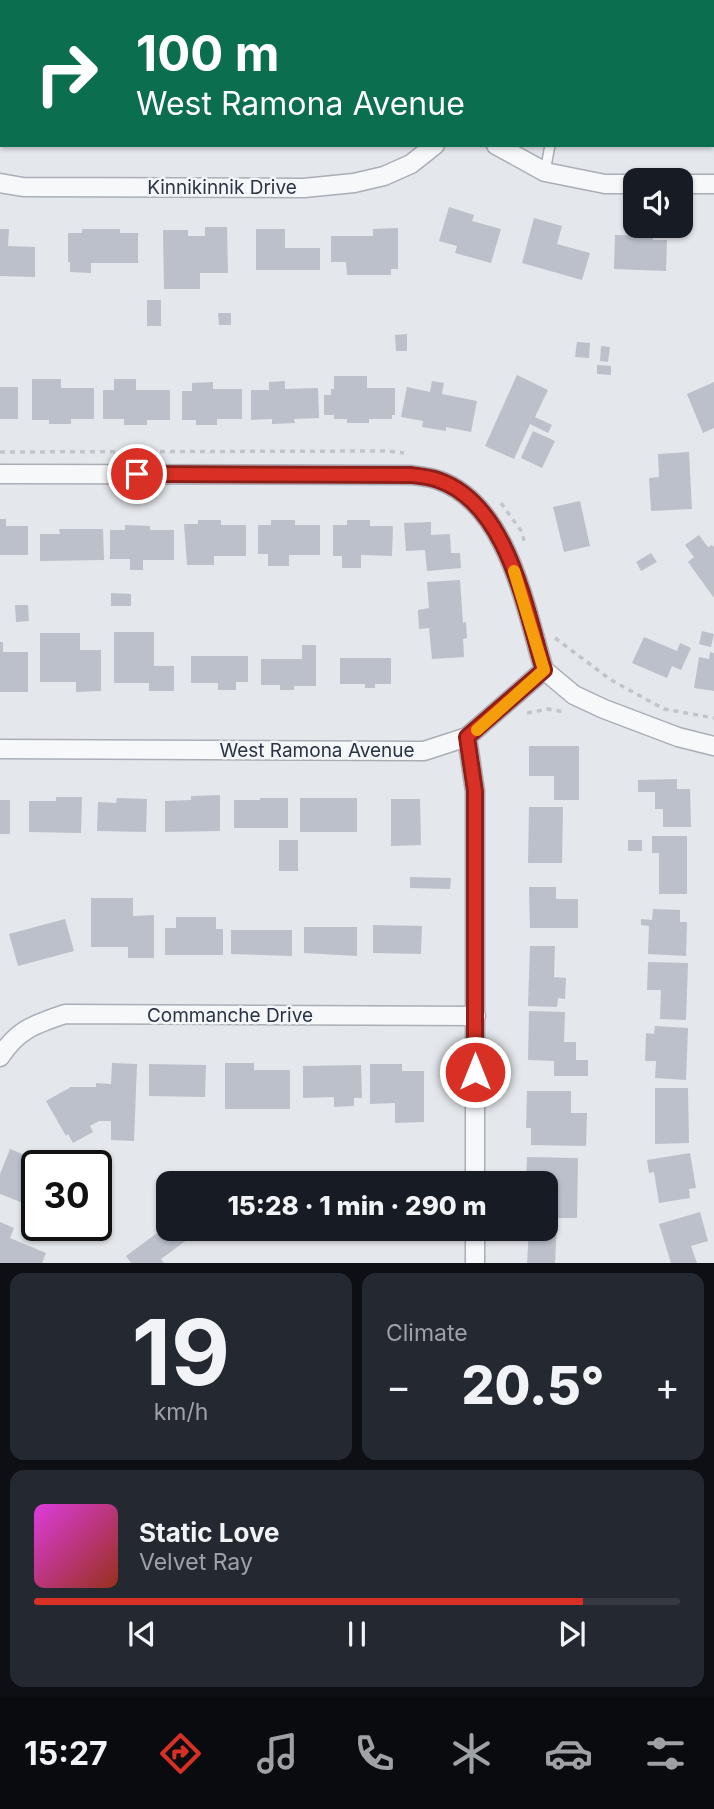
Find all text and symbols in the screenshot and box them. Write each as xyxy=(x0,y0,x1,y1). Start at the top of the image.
text: 100 m xyxy=(136,24,280,83)
icon: right xyxy=(21,28,112,119)
text: West Ramona Avenue xyxy=(136,84,465,123)
map controls xyxy=(623,168,693,238)
button: sound xyxy=(623,168,693,238)
street label: Kinnikinnik Drive xyxy=(147,176,297,199)
pin xyxy=(107,444,167,504)
icon: arrive xyxy=(118,455,156,493)
street label: West Ramona Avenue xyxy=(219,739,415,762)
street label: Commanche Drive xyxy=(147,1004,313,1027)
position arrow xyxy=(438,1035,512,1109)
speed limit sign: 30 xyxy=(21,1150,112,1241)
text: 15:28 · 1 min · 290 m xyxy=(227,1190,487,1221)
text: 19 xyxy=(132,1297,230,1407)
text: Climate xyxy=(386,1319,468,1347)
text: 20.5° xyxy=(461,1354,605,1417)
text: − xyxy=(386,1363,411,1409)
text: + xyxy=(655,1363,680,1409)
text: km/h xyxy=(154,1398,208,1426)
text: Static Love xyxy=(139,1517,280,1548)
text: Velvet Ray xyxy=(139,1548,253,1576)
icon: previous xyxy=(123,1615,161,1653)
icon: pause xyxy=(338,1615,376,1653)
icon: next xyxy=(553,1615,591,1653)
icon: directions xyxy=(156,1729,205,1778)
icon: music xyxy=(253,1729,302,1778)
icon: phone xyxy=(350,1729,399,1778)
icon: climate xyxy=(447,1729,496,1778)
icon: car xyxy=(544,1729,593,1778)
icon: filters xyxy=(641,1729,690,1778)
text: 15:27 xyxy=(24,1734,108,1773)

